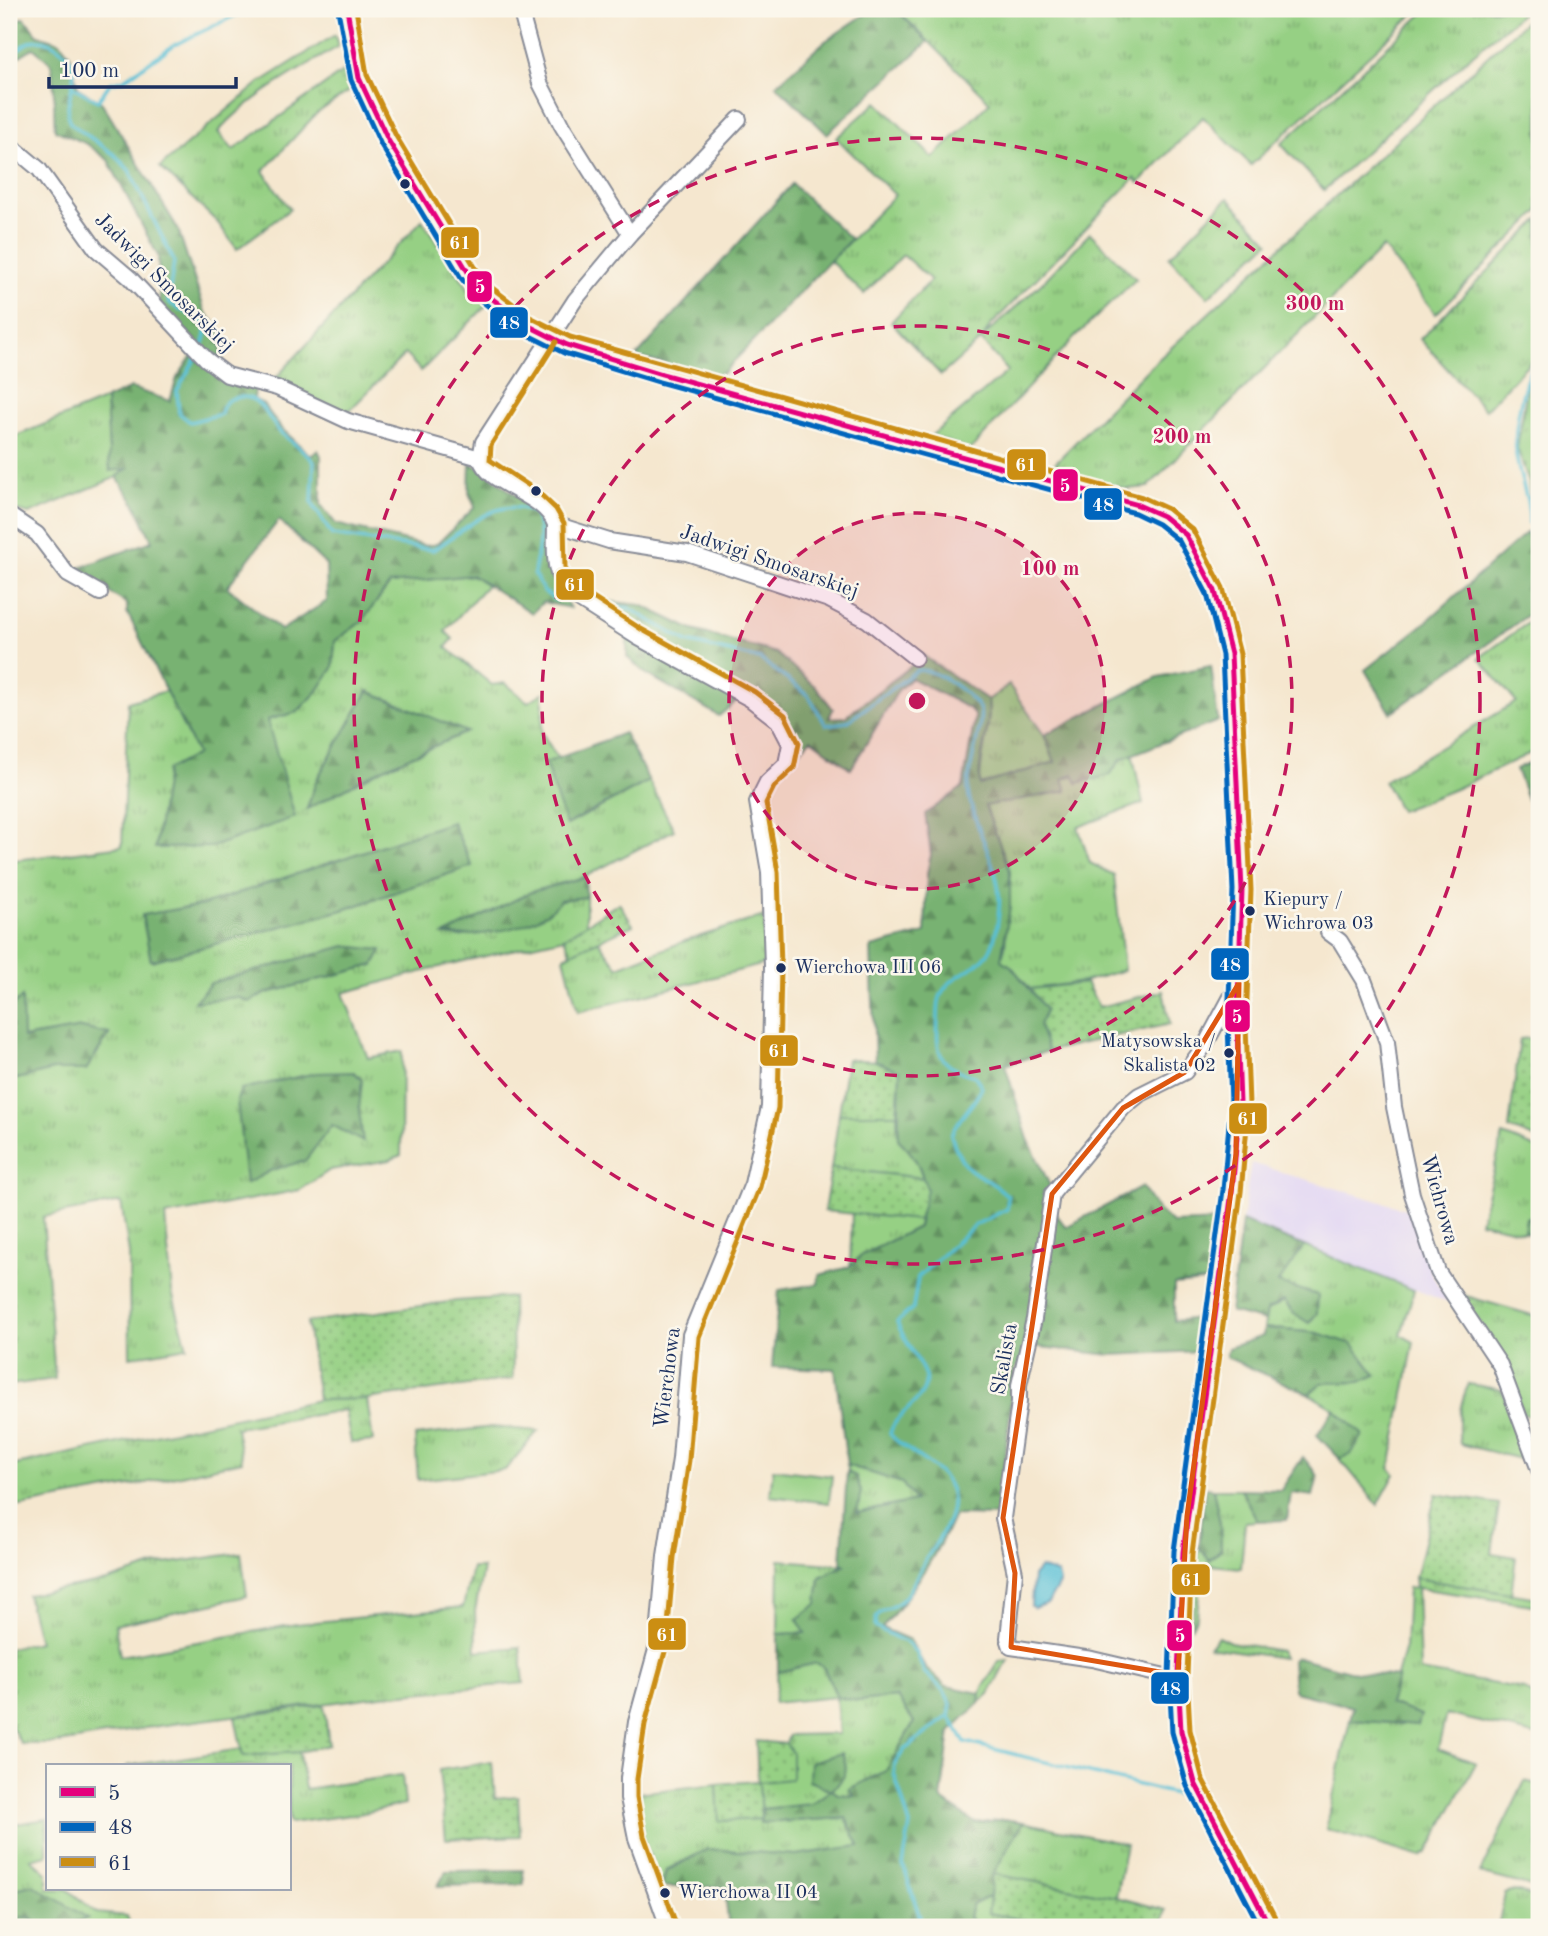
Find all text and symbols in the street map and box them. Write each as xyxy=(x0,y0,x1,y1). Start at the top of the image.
scale bar xyxy=(49,46,236,90)
text: 100 m xyxy=(60,61,119,82)
unlabelled marker xyxy=(398,177,412,191)
street label: Jadwigi Smosarskiej xyxy=(90,209,238,357)
line badge: 61 xyxy=(440,226,480,259)
text: 61 xyxy=(449,235,471,254)
line badge: 5 xyxy=(466,270,493,303)
text: 5 xyxy=(474,279,486,298)
text: 300 m xyxy=(1285,294,1345,315)
line badge: 48 xyxy=(489,306,529,339)
text: 48 xyxy=(498,315,520,334)
text: 200 m xyxy=(1152,427,1212,448)
line badge: 61 xyxy=(1006,448,1047,481)
text: 61 xyxy=(1015,457,1037,476)
line badge: 5 xyxy=(1052,468,1079,502)
text: 5 xyxy=(1059,478,1071,497)
unlabelled marker xyxy=(529,484,543,498)
line badge: 48 xyxy=(1083,487,1123,521)
text: 48 xyxy=(1092,497,1114,516)
street label: Jadwigi Smosarskiej xyxy=(677,521,861,603)
text: 100 m xyxy=(1020,559,1080,580)
line badge: 61 xyxy=(555,568,595,601)
text: 61 xyxy=(564,577,586,596)
centre of rings xyxy=(905,689,929,713)
place label: Kiepury / Wichrowa 03 xyxy=(1263,891,1374,934)
marker: Kiepury / Wichrowa 03 xyxy=(1243,904,1257,918)
line badge: 48 xyxy=(1210,947,1250,981)
text: 48 xyxy=(1219,957,1241,976)
place label: Wierchowa III 06 xyxy=(794,959,942,978)
marker: Wierchowa III 06 xyxy=(774,961,788,975)
line badge: 5 xyxy=(1224,999,1251,1033)
text: 5 xyxy=(1231,1009,1243,1028)
place label: Matysowska / Skalista 02 xyxy=(1100,1033,1216,1076)
line badge: 61 xyxy=(759,1034,799,1067)
text: 61 xyxy=(768,1043,790,1062)
marker: Matysowska / Skalista 02 xyxy=(1222,1046,1236,1060)
line badge: 61 xyxy=(1228,1102,1268,1135)
text: 61 xyxy=(1237,1111,1259,1130)
street label: Wichrowa xyxy=(1416,1153,1462,1247)
street label: Skalista xyxy=(988,1321,1022,1397)
street label: Wierchowa xyxy=(651,1326,685,1430)
line badge: 61 xyxy=(1171,1563,1211,1596)
text: 61 xyxy=(1180,1572,1202,1591)
line badge: 61 xyxy=(647,1617,687,1651)
line badge: 5 xyxy=(1166,1619,1193,1652)
text: 61 xyxy=(656,1627,678,1646)
text: 5 xyxy=(1174,1628,1186,1647)
line badge: 48 xyxy=(1150,1671,1190,1705)
text: 48 xyxy=(1159,1681,1181,1700)
legend xyxy=(46,1764,290,1890)
text: 5 xyxy=(108,1784,120,1805)
text: 48 xyxy=(108,1818,132,1839)
text: 61 xyxy=(108,1854,132,1875)
place label: Wierchowa II 04 xyxy=(678,1884,818,1903)
marker: Wierchowa II 04 xyxy=(658,1886,672,1900)

